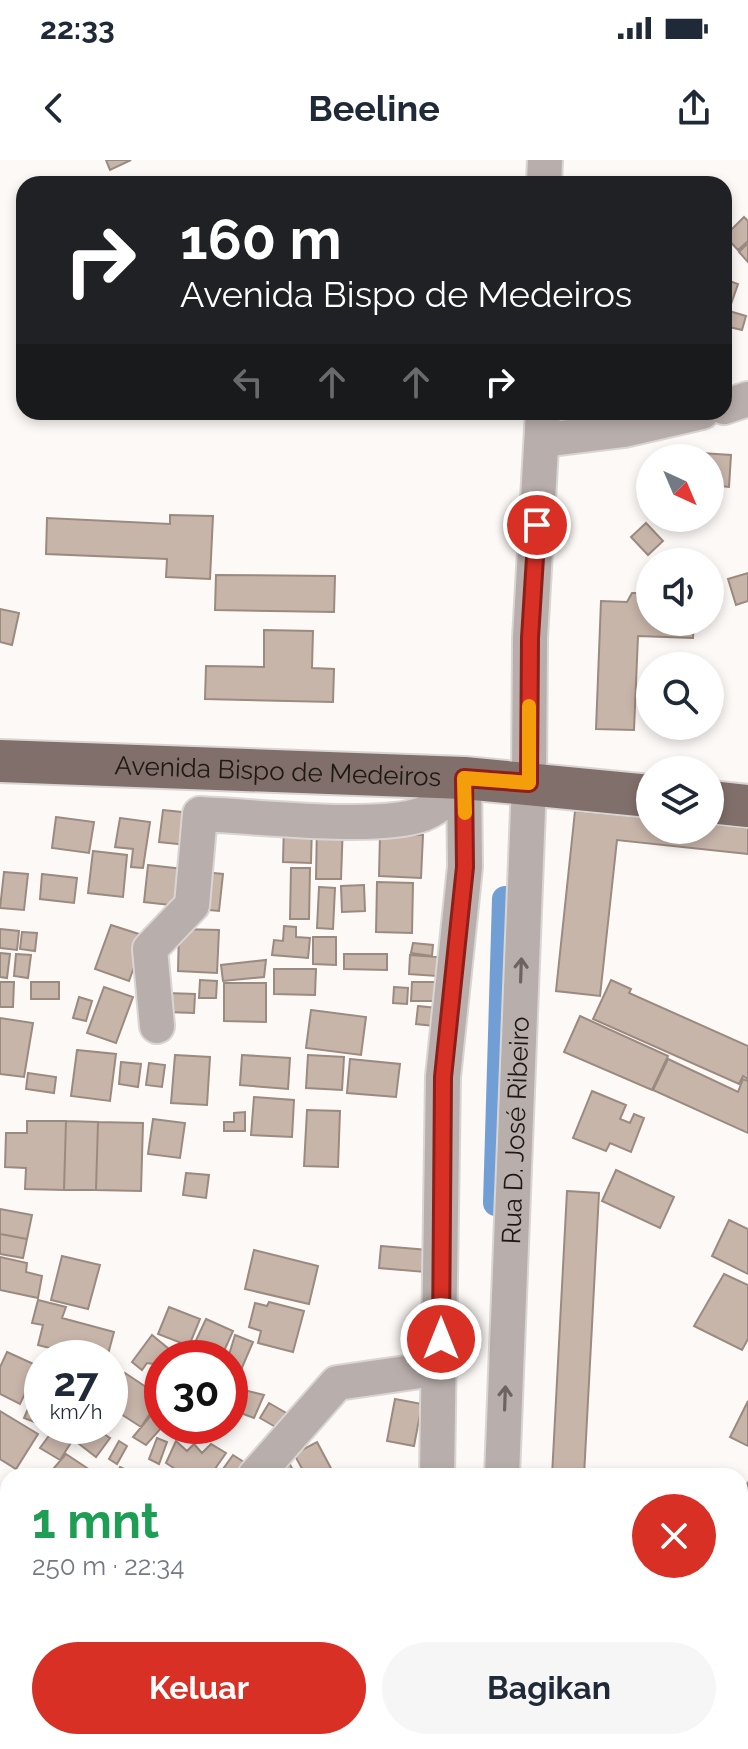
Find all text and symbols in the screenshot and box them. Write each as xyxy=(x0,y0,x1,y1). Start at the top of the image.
text: 22:33 xyxy=(40,11,115,46)
icon: back xyxy=(32,86,76,130)
icon: share xyxy=(672,86,716,130)
text: Beeline xyxy=(308,87,440,129)
text: 160 m xyxy=(180,206,342,272)
icon: right xyxy=(48,208,152,312)
text: Avenida Bispo de Medeiros xyxy=(180,273,632,315)
icon: left xyxy=(226,360,270,404)
icon: ahead xyxy=(310,360,354,404)
icon: ahead xyxy=(394,360,438,404)
icon: right xyxy=(478,360,522,404)
north arrow xyxy=(636,444,724,532)
map controls xyxy=(636,444,724,844)
pin xyxy=(503,491,571,559)
icon: arrive xyxy=(515,503,559,547)
button: sound xyxy=(636,548,724,636)
button: search xyxy=(636,652,724,740)
street label: Avenida Bispo de Medeiros xyxy=(114,750,442,792)
button: layers xyxy=(636,756,724,844)
one-way arrow xyxy=(514,957,529,984)
street label: Rua D. José Ribeiro xyxy=(496,1016,535,1245)
position arrow xyxy=(399,1297,483,1381)
speed limit sign: 30 xyxy=(144,1340,248,1444)
text: 27 xyxy=(53,1358,98,1405)
one-way arrow xyxy=(497,1385,512,1412)
text: km/h xyxy=(50,1400,102,1424)
text: 1 mnt xyxy=(32,1493,159,1549)
button: close xyxy=(632,1494,716,1578)
text: 250 m · 22:34 xyxy=(32,1551,184,1581)
button: Keluar xyxy=(32,1642,366,1734)
button: Bagikan xyxy=(382,1642,716,1734)

